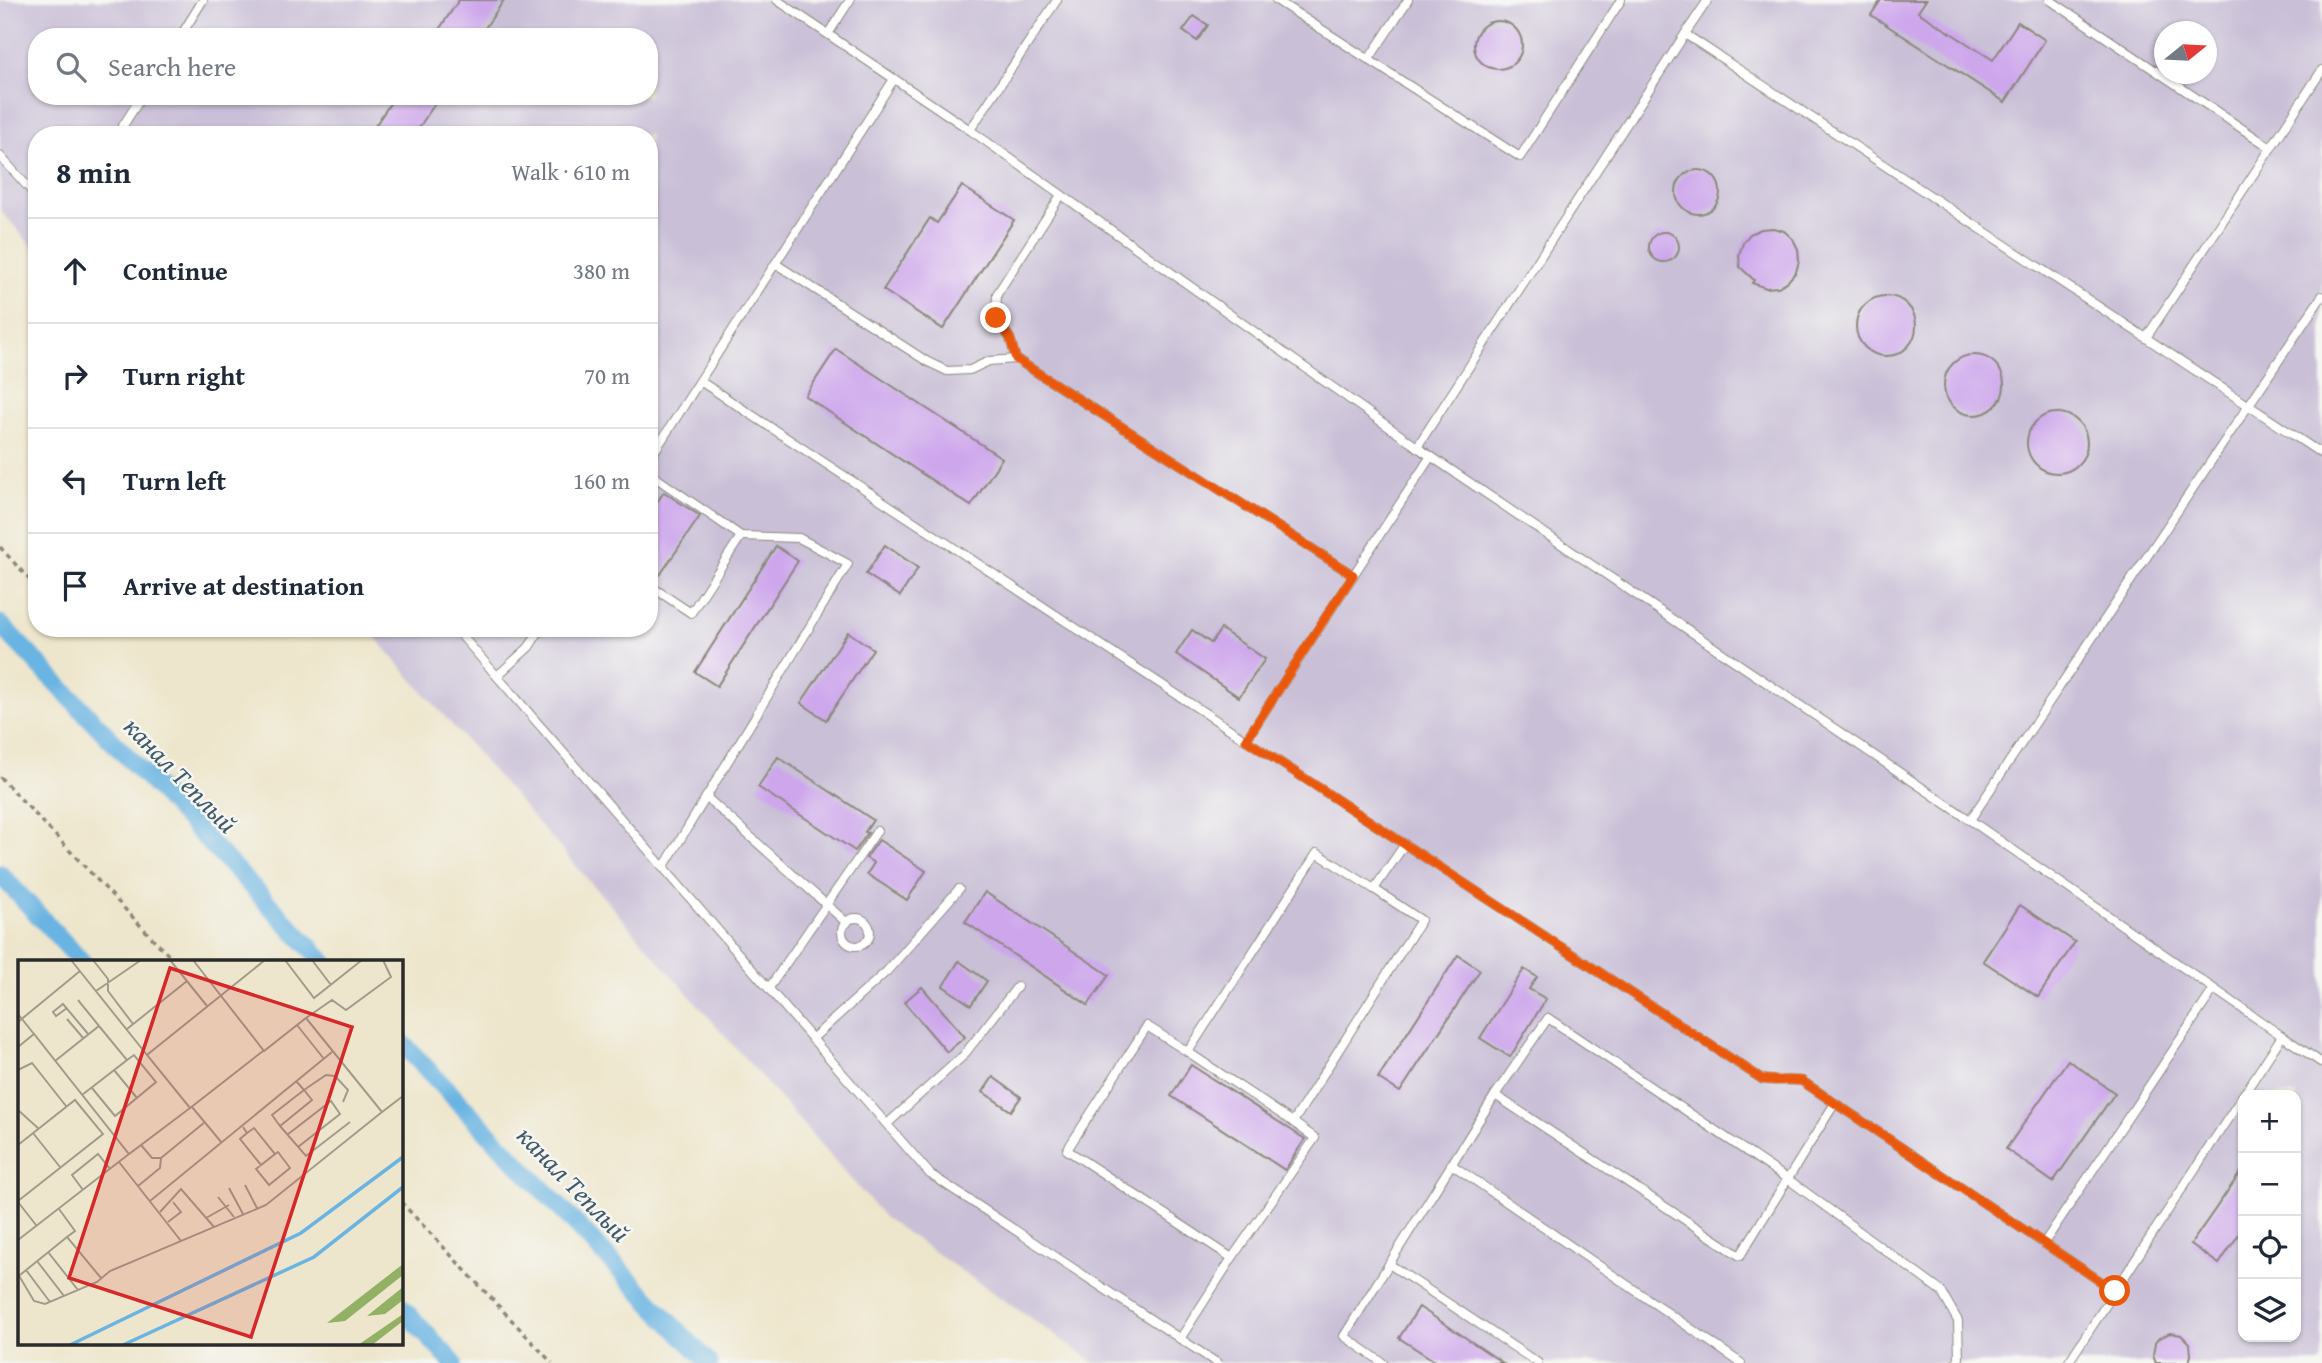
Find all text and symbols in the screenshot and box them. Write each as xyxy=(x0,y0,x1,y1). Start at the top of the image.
north arrow xyxy=(2154,21,2217,84)
search box xyxy=(28,28,658,105)
text: Search here xyxy=(108,47,236,86)
icon: search xyxy=(52,48,90,86)
text: 8 min xyxy=(56,150,131,194)
text: Walk · 610 m xyxy=(511,155,630,188)
text: Continue xyxy=(123,251,228,290)
icon: ahead xyxy=(56,252,94,290)
text: 380 m xyxy=(573,254,630,287)
route end xyxy=(980,302,1011,333)
text: Turn right xyxy=(123,356,245,395)
icon: right xyxy=(56,357,94,395)
text: 70 m xyxy=(584,359,630,392)
text: Turn left xyxy=(123,461,226,500)
icon: left xyxy=(56,462,94,500)
text: 160 m xyxy=(573,464,630,497)
text: Arrive at destination xyxy=(123,566,364,605)
icon: arrive xyxy=(56,567,94,605)
water label: канал Теплый xyxy=(115,708,247,842)
inset map xyxy=(18,960,402,1346)
map controls xyxy=(2238,1090,2301,1342)
button: + xyxy=(2238,1090,2301,1153)
water label: канал Теплый xyxy=(508,1117,640,1251)
button: − xyxy=(2238,1153,2301,1216)
button: locate xyxy=(2238,1216,2301,1279)
route start xyxy=(2099,1275,2130,1306)
button: layers xyxy=(2238,1279,2301,1342)

